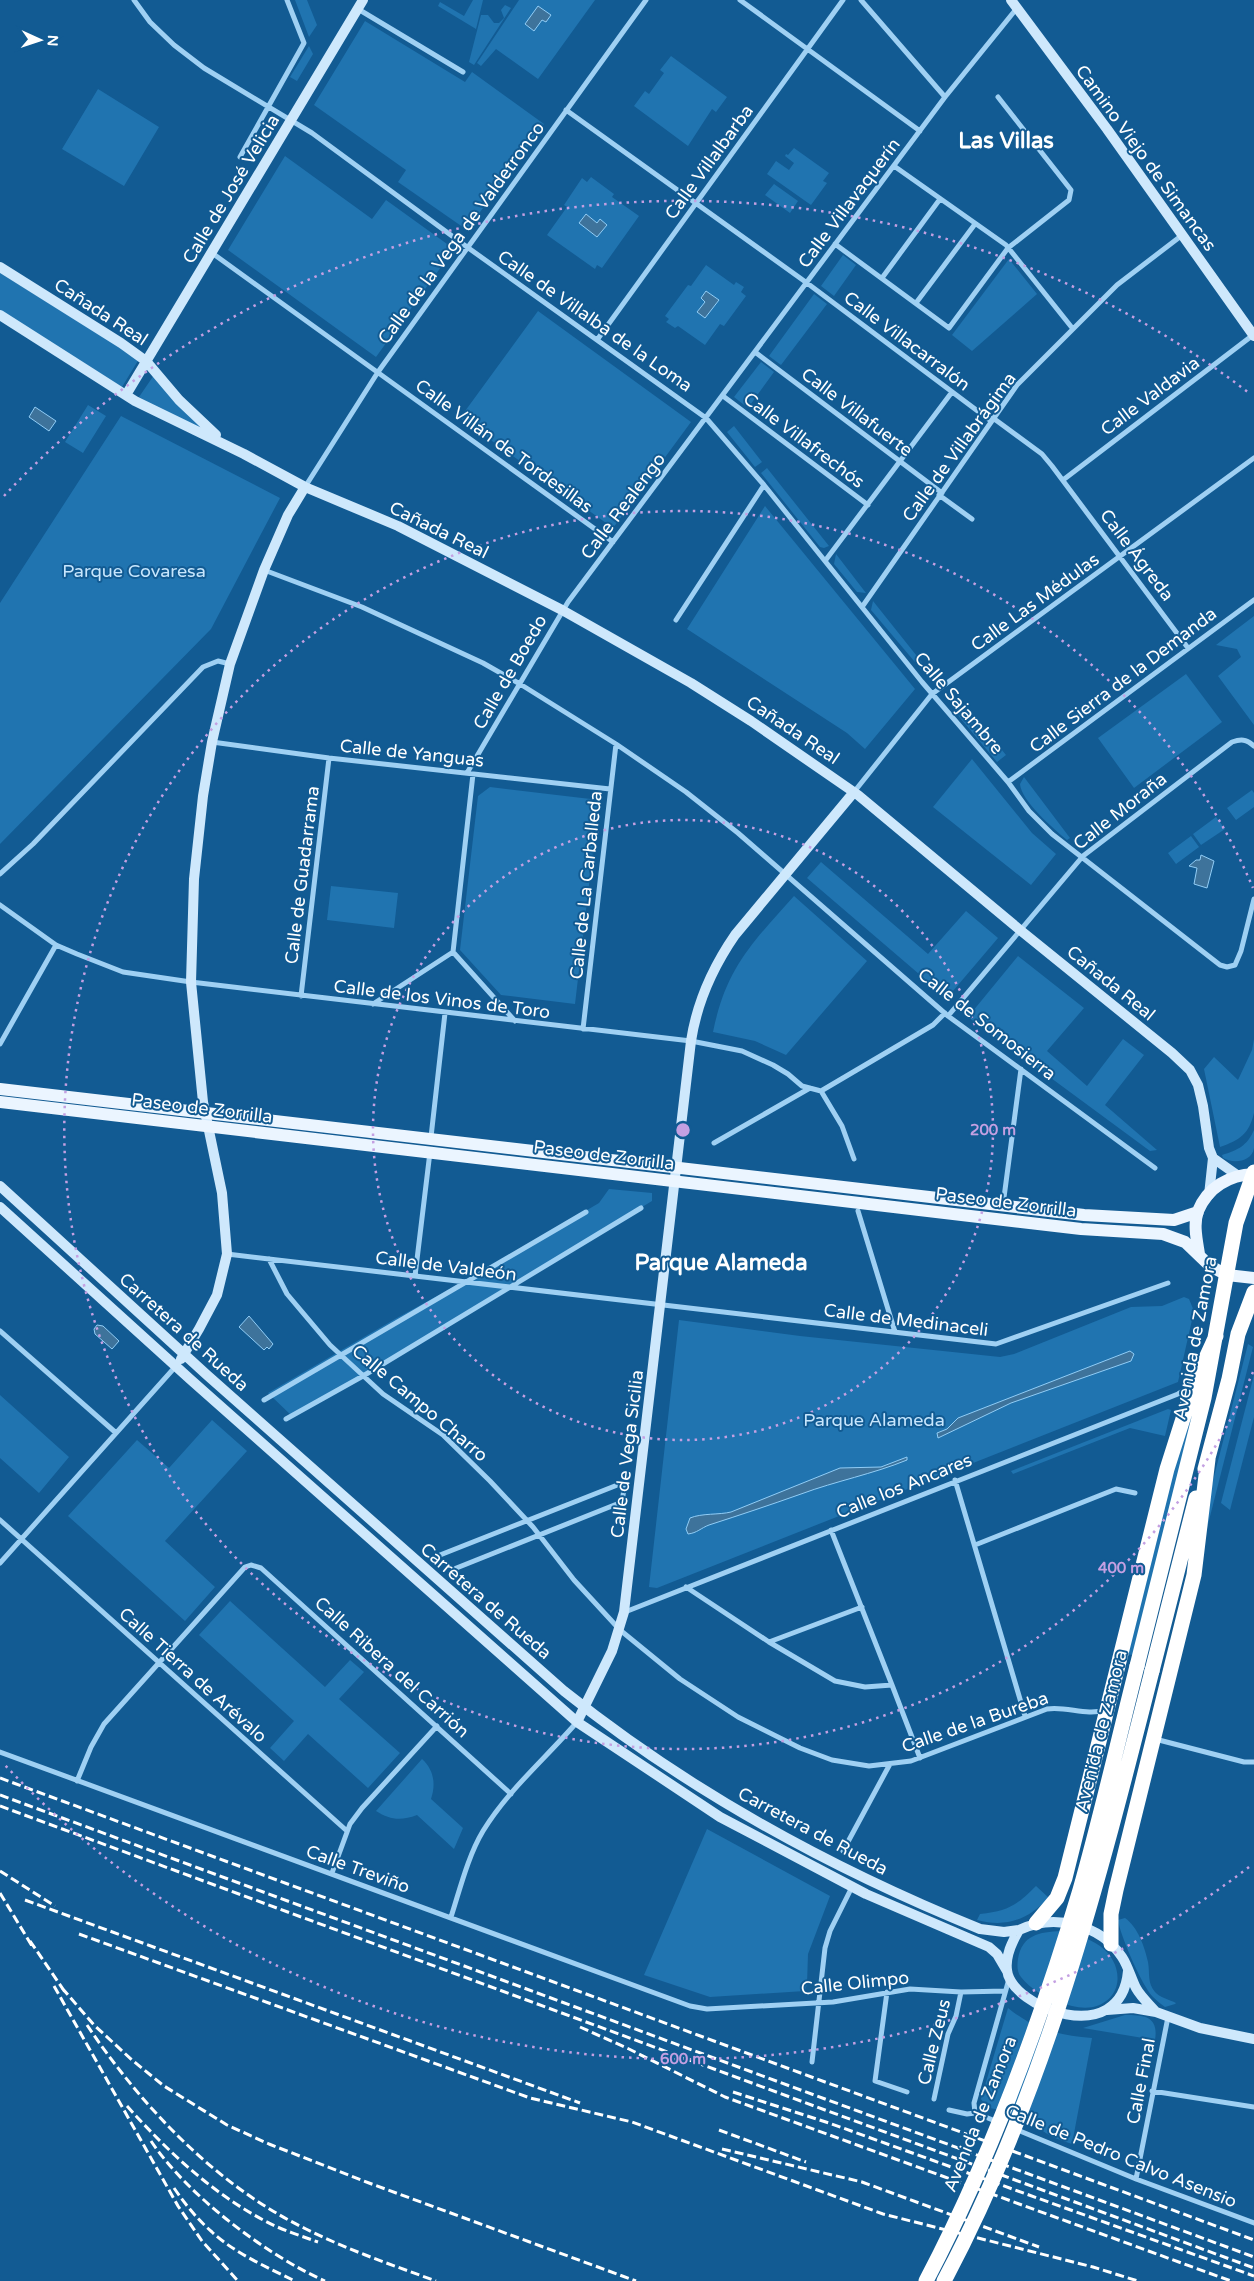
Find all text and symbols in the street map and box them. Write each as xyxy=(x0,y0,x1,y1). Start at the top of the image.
north arrow xyxy=(15,15,65,65)
text: N xyxy=(44,35,61,47)
street label: Camino Viejo de Simancas xyxy=(1071,61,1221,255)
street label: Calle Villalbarba xyxy=(660,100,758,224)
street label: Calle de José Velicia xyxy=(178,110,284,268)
street label: Calle de la Vega de Valdetronco xyxy=(373,117,549,349)
district label: Las Villas xyxy=(958,128,1054,154)
street label: Calle Villavaquerín xyxy=(793,134,905,272)
street label: Calle de Villalba de la Loma xyxy=(493,245,697,397)
street label: Cañada Real xyxy=(50,274,152,350)
street label: Calle Villacarralón xyxy=(840,286,974,396)
street label: Calle Valdavia xyxy=(1096,352,1204,440)
street label: Calle Villafuerte xyxy=(797,363,917,461)
street label: Calle de Villabrágima xyxy=(897,368,1021,526)
street label: Calle Villán de Tordesillas xyxy=(411,374,597,518)
street label: Calle Villafrechós xyxy=(739,387,869,493)
street label: Calle Realengo xyxy=(576,448,670,564)
street label: Cañada Real xyxy=(386,497,492,563)
street label: Calle Ágreda xyxy=(1095,505,1179,605)
street label: Calle Las Médulas xyxy=(967,548,1103,656)
park label: Parque Covaresa xyxy=(62,560,206,582)
street label: Calle Sierra de la Demanda xyxy=(1025,602,1221,758)
street label: Calle de Boedo xyxy=(468,611,552,733)
street label: Calle Sajambre xyxy=(910,647,1008,759)
street label: Cañada Real xyxy=(742,691,844,769)
street label: Calle de Yanguas xyxy=(339,734,485,772)
street label: Calle Moraña xyxy=(1069,768,1171,854)
street label: Calle de Guadarrama xyxy=(280,785,324,965)
street label: Calle de La Carballeda xyxy=(565,790,607,980)
street label: Cañada Real xyxy=(1062,941,1160,1025)
street label: Calle de Somosierra xyxy=(913,963,1061,1085)
street label: Calle de los Vinos de Toro xyxy=(332,975,552,1023)
street label: Paseo de Zorrilla xyxy=(130,1088,274,1128)
centre of rings xyxy=(674,1121,692,1139)
text: 200 m xyxy=(970,1121,1016,1139)
street label: Paseo de Zorrilla xyxy=(532,1135,676,1175)
street label: Paseo de Zorrilla xyxy=(934,1182,1078,1222)
street label: Calle de Valdeón xyxy=(374,1246,518,1286)
district label: Parque Alameda xyxy=(634,1250,808,1276)
street label: Avenida de Zamora xyxy=(1168,1254,1222,1422)
street label: Carretera de Rueda xyxy=(115,1268,253,1396)
street label: Calle de Medinaceli xyxy=(822,1299,990,1341)
street label: Calle Campo Charro xyxy=(348,1340,492,1466)
street label: Calle de Vega Sicilia xyxy=(606,1369,648,1539)
park label: Parque Alameda xyxy=(803,1409,945,1431)
street label: Calle los Ancares xyxy=(833,1449,975,1523)
street label: Carretera de Rueda xyxy=(416,1538,556,1664)
text: 400 m xyxy=(1098,1559,1144,1577)
street label: Calle Ribera del Carrión xyxy=(310,1592,474,1742)
street label: Calle Tierra de Arévalo xyxy=(114,1603,272,1747)
street label: Avenida de Zamora xyxy=(1070,1648,1132,1814)
street label: Calle de la Bureba xyxy=(899,1687,1051,1757)
street label: Carretera de Rueda xyxy=(734,1782,892,1880)
street label: Calle Treviño xyxy=(303,1840,413,1898)
street label: Calle Olimpo xyxy=(800,1966,910,2000)
street label: Calle Zeus xyxy=(913,1997,955,2087)
street label: Avenida de Zamora xyxy=(939,2033,1021,2195)
street label: Calle Final xyxy=(1122,2036,1160,2126)
text: 600 m xyxy=(660,2050,706,2068)
street label: Calle de Pedro Calvo Asensio xyxy=(1002,2099,1240,2213)

